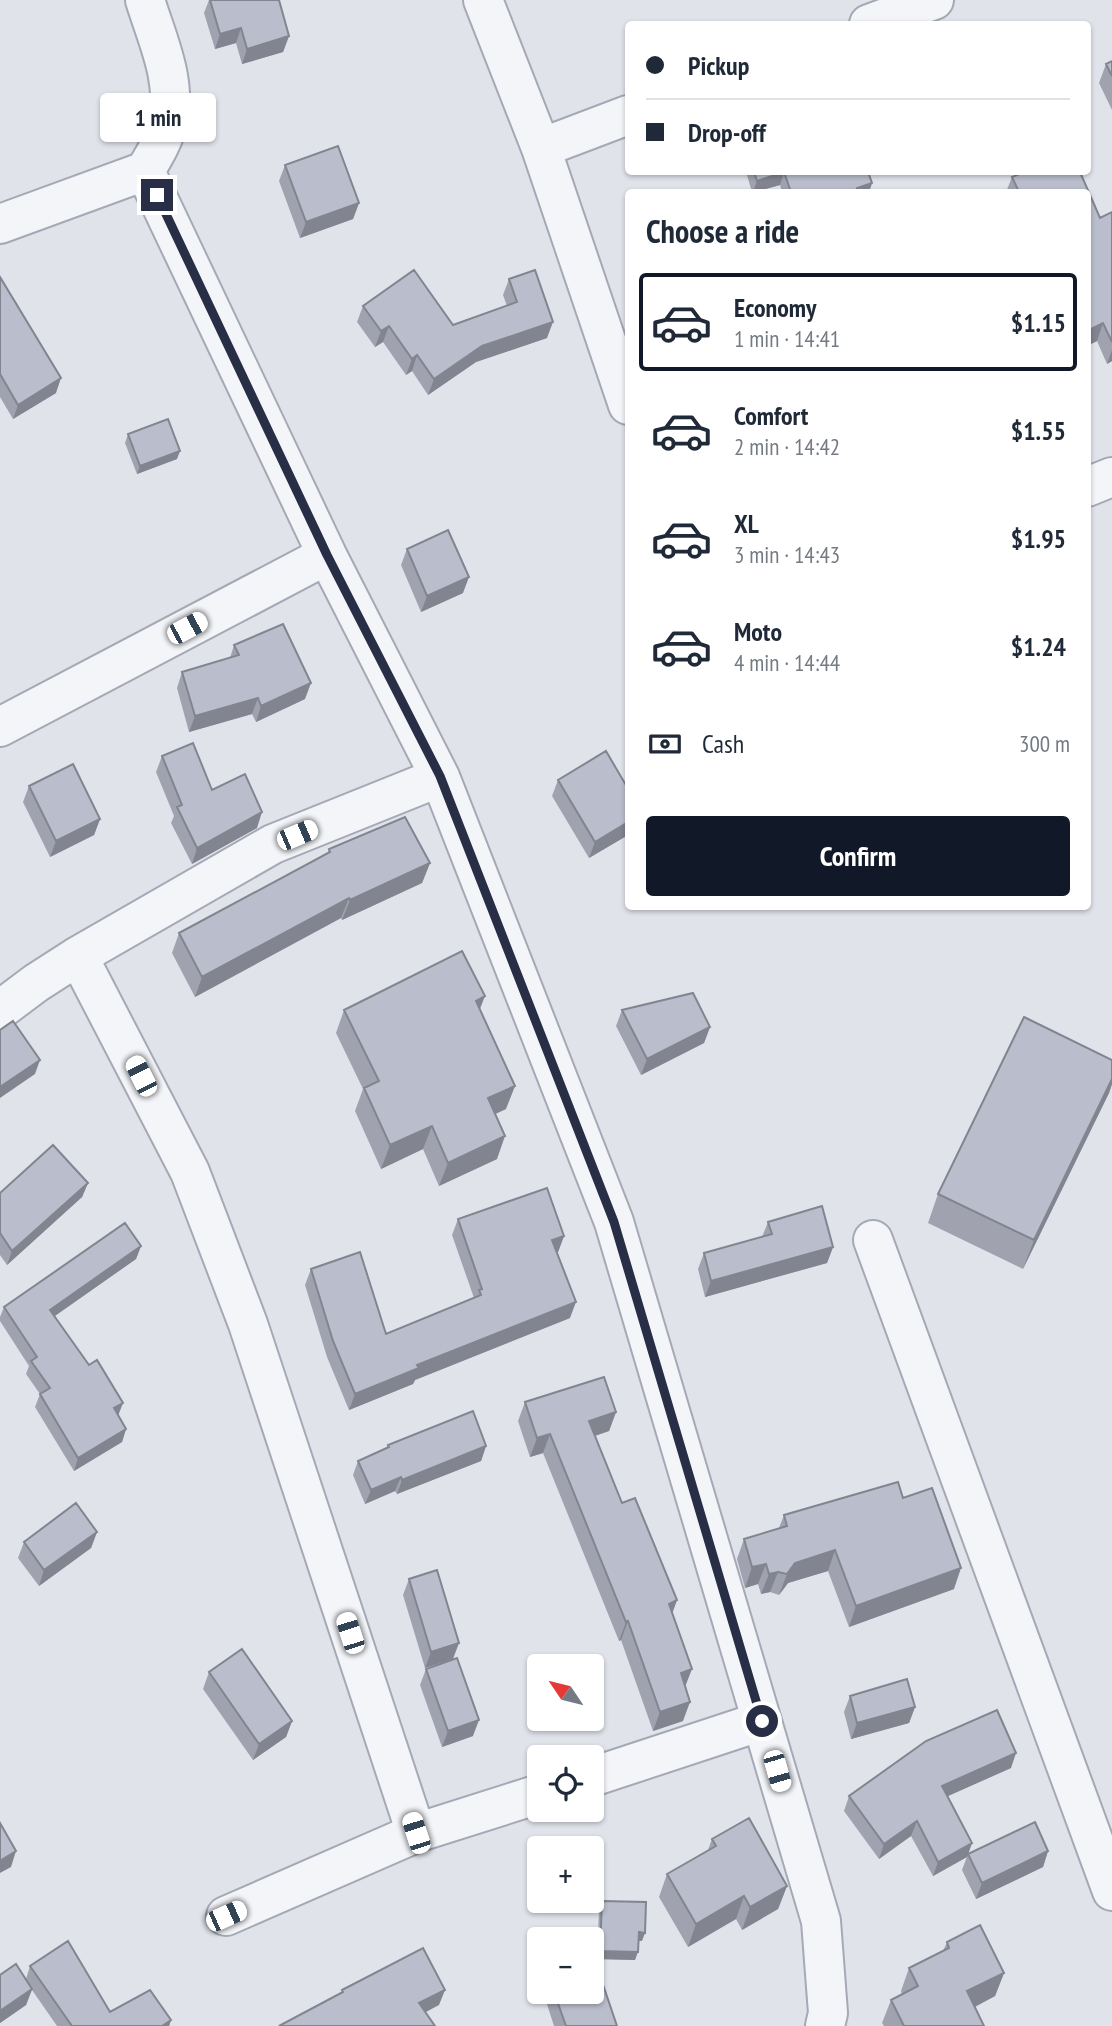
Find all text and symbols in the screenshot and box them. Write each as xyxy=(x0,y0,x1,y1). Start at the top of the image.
text: Pickup xyxy=(688,49,749,82)
callout: 1 min xyxy=(99,94,215,142)
text: 1 min xyxy=(135,103,181,132)
text: Drop-off xyxy=(688,116,766,149)
route end xyxy=(141,179,173,211)
text: Choose a ride xyxy=(646,210,799,252)
icon: car xyxy=(650,291,713,354)
text: Economy xyxy=(734,291,816,324)
text: $1.15 xyxy=(1011,306,1066,339)
text: 1 min · 14:41 xyxy=(734,324,840,353)
icon: car xyxy=(650,399,713,462)
text: Comfort xyxy=(734,399,808,432)
text: $1.55 xyxy=(1011,414,1066,447)
text: 2 min · 14:42 xyxy=(734,432,840,461)
icon: car xyxy=(650,507,713,570)
text: XL xyxy=(734,507,759,540)
text: $1.95 xyxy=(1011,522,1066,555)
text: 3 min · 14:43 xyxy=(734,540,840,569)
car xyxy=(164,609,211,647)
icon: car xyxy=(650,615,713,678)
text: Moto xyxy=(734,615,782,648)
text: $1.24 xyxy=(1011,630,1066,663)
text: 4 min · 14:44 xyxy=(734,648,840,677)
icon: cash xyxy=(646,725,684,763)
text: Cash xyxy=(702,727,744,760)
text: 300 m xyxy=(1019,729,1070,758)
button: Confirm xyxy=(646,816,1070,896)
car xyxy=(274,817,321,853)
car xyxy=(123,1053,160,1099)
car xyxy=(334,1610,367,1656)
north arrow xyxy=(527,1654,604,1731)
map controls xyxy=(527,1654,604,2004)
route start xyxy=(746,1705,778,1737)
button: locate xyxy=(527,1745,604,1822)
car xyxy=(762,1748,793,1794)
car xyxy=(400,1810,433,1856)
button: + xyxy=(527,1836,604,1913)
car xyxy=(203,1898,250,1934)
button: − xyxy=(527,1927,604,2004)

